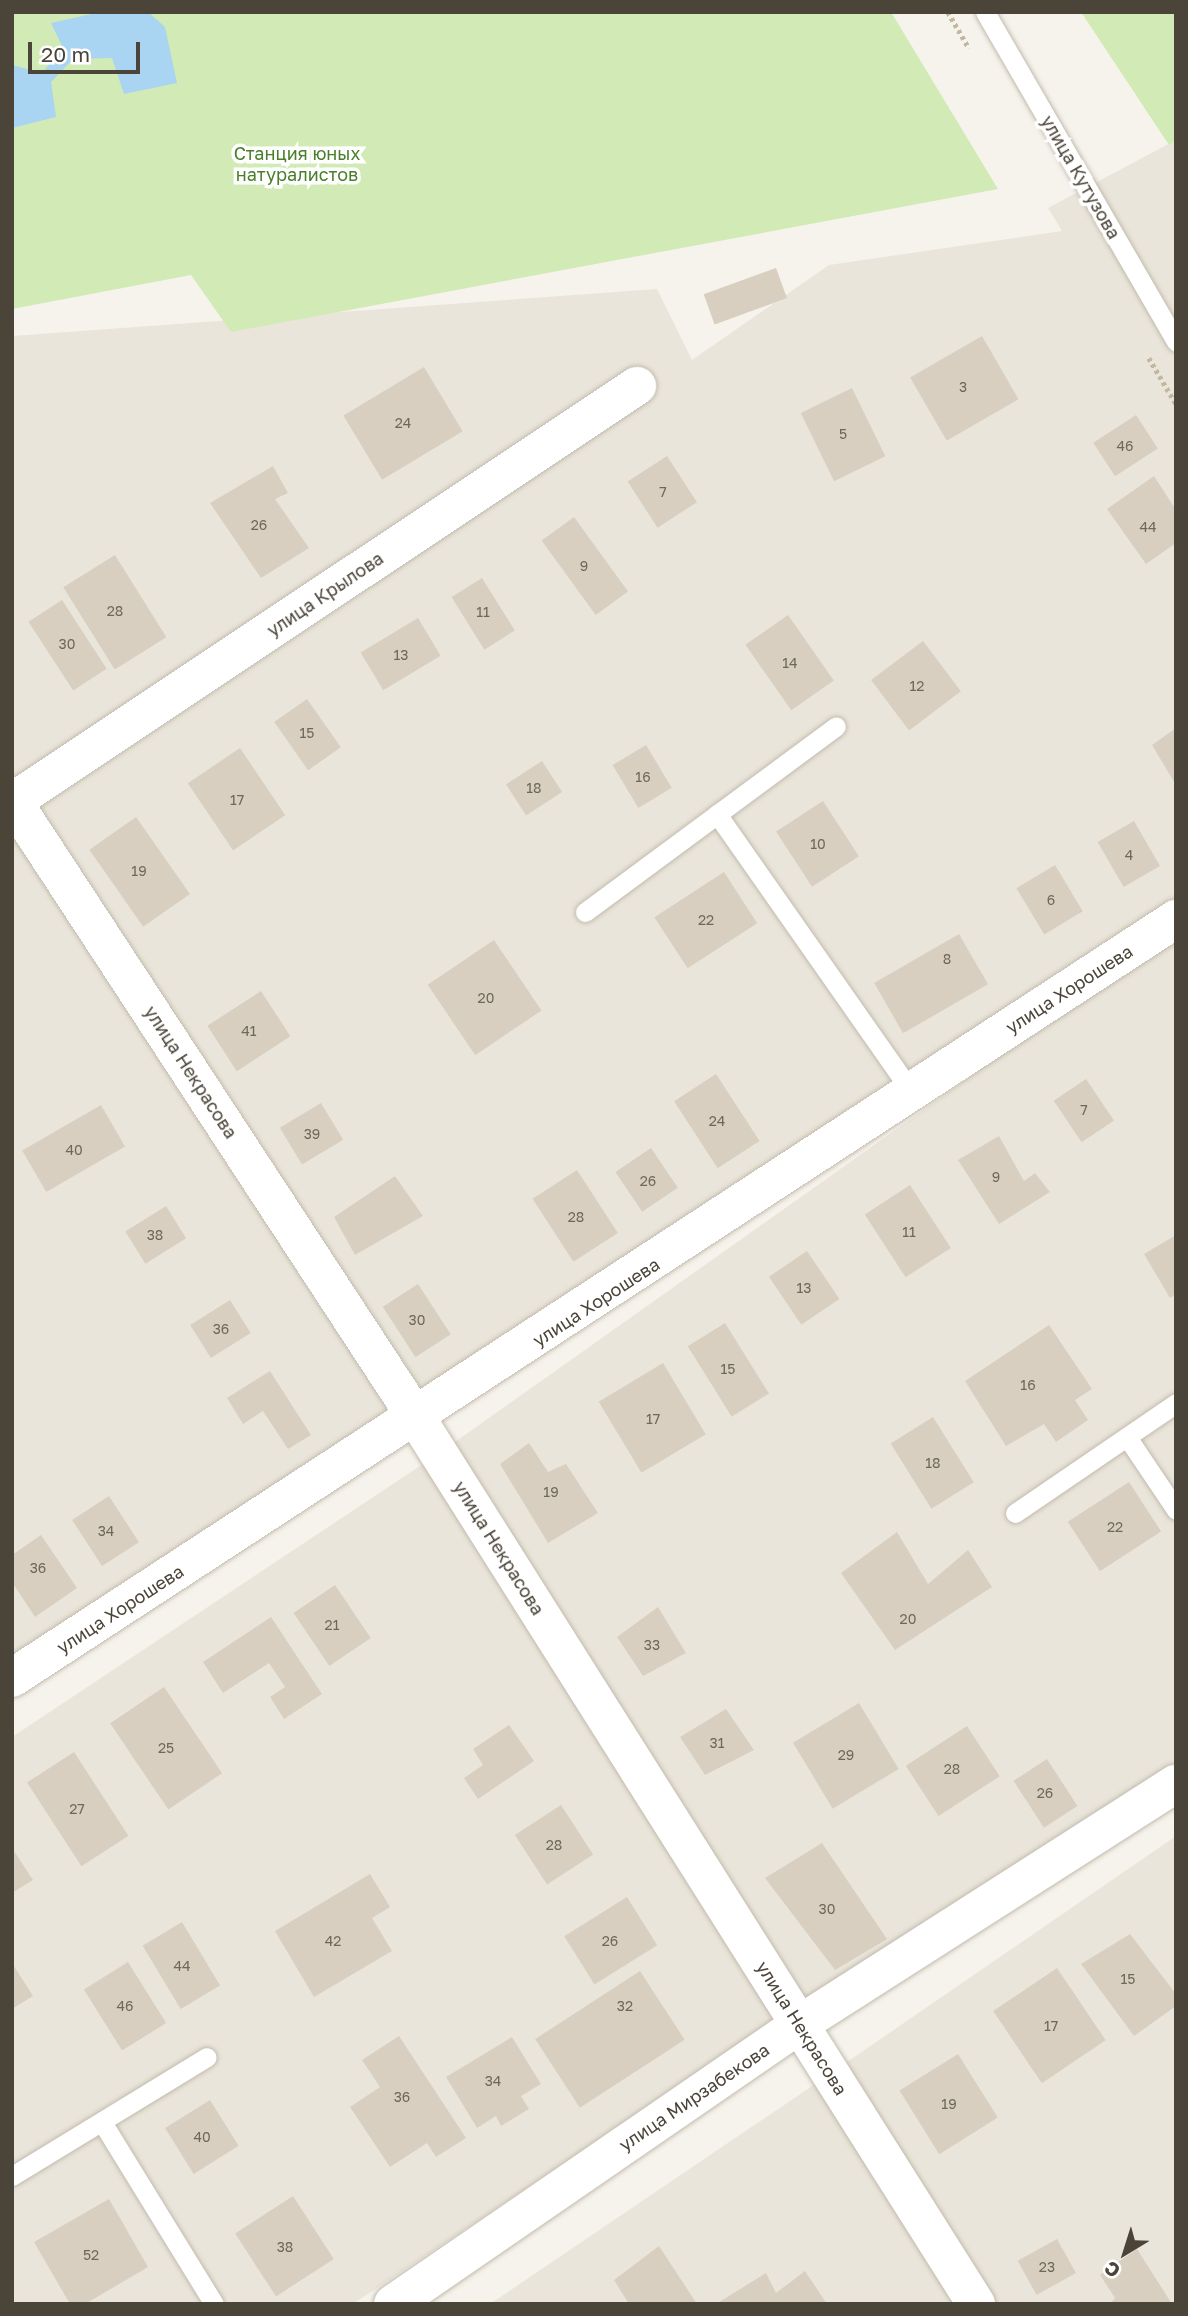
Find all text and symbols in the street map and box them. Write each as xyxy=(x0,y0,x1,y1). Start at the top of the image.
scale bar xyxy=(32,28,144,72)
text: 20 m xyxy=(41,41,90,67)
street label: улица Кутузова xyxy=(1037,111,1125,243)
park label: Станция юных натуралистов xyxy=(234,143,360,186)
house number: 3 xyxy=(959,379,967,395)
house number: 24 xyxy=(395,415,411,431)
house number: 5 xyxy=(839,426,847,442)
house number: 46 xyxy=(1116,438,1134,454)
house number: 7 xyxy=(659,484,667,500)
house number: 26 xyxy=(251,517,267,533)
house number: 44 xyxy=(1139,519,1157,535)
street label: улица Крылова xyxy=(263,547,387,641)
house number: 9 xyxy=(580,558,588,574)
house number: 28 xyxy=(107,603,123,619)
house number: 11 xyxy=(476,604,490,620)
house number: 30 xyxy=(59,636,75,652)
house number: 13 xyxy=(394,647,408,663)
house number: 14 xyxy=(782,655,798,671)
house number: 12 xyxy=(910,678,924,694)
house number: 15 xyxy=(300,725,314,741)
house number: 16 xyxy=(635,769,651,785)
house number: 18 xyxy=(526,780,542,796)
house number: 17 xyxy=(230,792,244,808)
house number: 10 xyxy=(810,836,826,852)
house number: 4 xyxy=(1125,847,1133,863)
house number: 19 xyxy=(131,863,147,879)
house number: 6 xyxy=(1047,892,1055,908)
house number: 22 xyxy=(698,912,714,928)
street label: улица Хорошева xyxy=(1002,940,1136,1038)
house number: 8 xyxy=(943,951,951,967)
house number: 20 xyxy=(478,990,494,1006)
street label: улица Некрасова xyxy=(140,1002,242,1142)
house number: 41 xyxy=(241,1023,257,1039)
house number: 7 xyxy=(1080,1102,1088,1118)
house number: 24 xyxy=(709,1113,725,1129)
house number: 39 xyxy=(304,1126,320,1142)
house number: 40 xyxy=(65,1142,83,1158)
house number: 9 xyxy=(992,1169,1000,1185)
house number: 26 xyxy=(640,1173,656,1189)
house number: 28 xyxy=(568,1209,584,1225)
house number: 11 xyxy=(902,1224,916,1240)
house number: 38 xyxy=(147,1227,163,1243)
street label: улица Хорошева xyxy=(529,1253,663,1351)
house number: 13 xyxy=(797,1280,811,1296)
house number: 30 xyxy=(409,1312,425,1328)
house number: 36 xyxy=(213,1321,229,1337)
house number: 15 xyxy=(721,1361,735,1377)
house number: 16 xyxy=(1020,1377,1036,1393)
house number: 17 xyxy=(646,1411,660,1427)
house number: 18 xyxy=(925,1455,941,1471)
street label: улица Некрасова xyxy=(449,1477,549,1619)
house number: 19 xyxy=(543,1484,559,1500)
house number: 22 xyxy=(1107,1519,1123,1535)
house number: 34 xyxy=(98,1523,114,1539)
house number: 36 xyxy=(30,1560,46,1576)
street label: улица Хорошева xyxy=(53,1560,187,1658)
house number: 20 xyxy=(900,1611,916,1627)
house number: 21 xyxy=(325,1617,339,1633)
house number: 33 xyxy=(644,1637,660,1653)
house number: 31 xyxy=(710,1735,724,1751)
house number: 25 xyxy=(158,1740,174,1756)
house number: 29 xyxy=(838,1747,854,1763)
house number: 28 xyxy=(944,1761,960,1777)
house number: 26 xyxy=(1037,1785,1053,1801)
house number: 27 xyxy=(69,1801,85,1817)
house number: 28 xyxy=(546,1837,562,1853)
house number: 30 xyxy=(819,1901,835,1917)
house number: 42 xyxy=(325,1933,341,1949)
house number: 26 xyxy=(602,1933,618,1949)
street label: улица Некрасова xyxy=(752,1957,852,2099)
house number: 44 xyxy=(173,1958,191,1974)
house number: 15 xyxy=(1121,1971,1135,1987)
house number: 46 xyxy=(116,1998,134,2014)
house number: 32 xyxy=(617,1998,633,2014)
house number: 17 xyxy=(1044,2018,1058,2034)
street label: улица Мирзабекова xyxy=(615,2039,773,2155)
house number: 34 xyxy=(485,2073,501,2089)
house number: 36 xyxy=(394,2089,410,2105)
house number: 19 xyxy=(941,2096,957,2112)
house number: 40 xyxy=(193,2129,211,2145)
north arrow xyxy=(1090,2218,1160,2288)
house number: 38 xyxy=(277,2239,293,2255)
house number: 52 xyxy=(83,2247,99,2263)
text: С xyxy=(1099,2257,1124,2283)
house number: 23 xyxy=(1039,2259,1055,2275)

